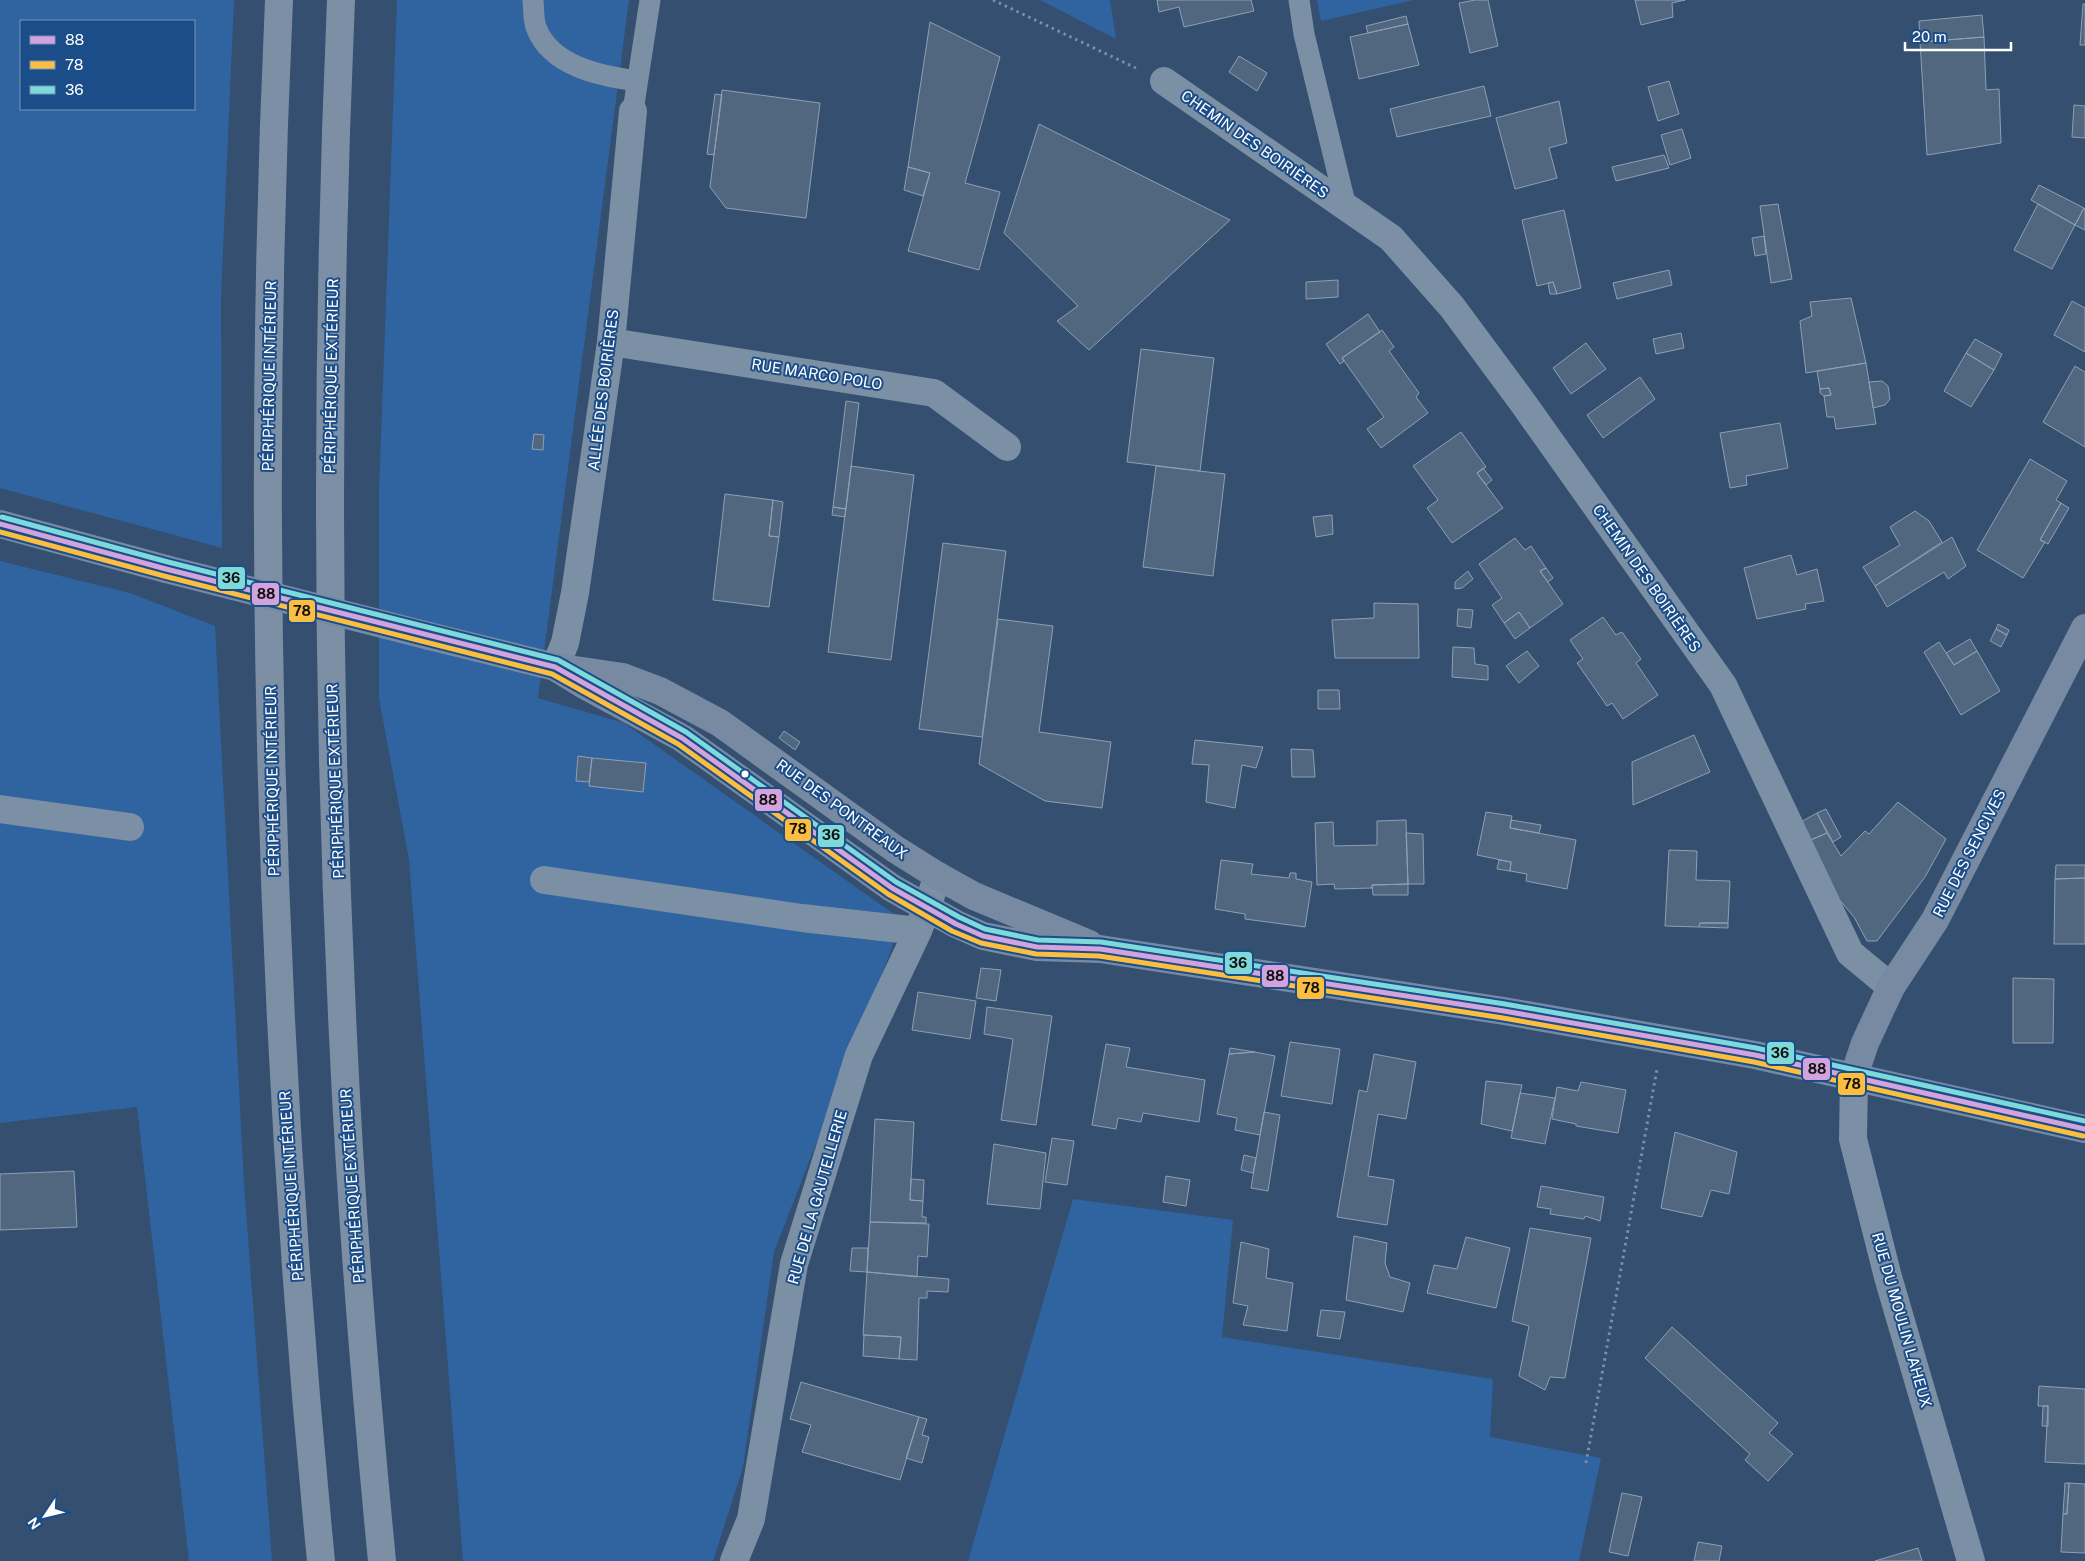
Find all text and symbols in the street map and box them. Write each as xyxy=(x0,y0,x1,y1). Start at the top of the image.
legend xyxy=(20,20,195,110)
scale bar xyxy=(1905,20,2011,52)
text: 20 m xyxy=(1912,28,1947,45)
text: 88 xyxy=(65,31,84,48)
text: 78 xyxy=(65,56,83,73)
text: 36 xyxy=(65,81,84,98)
street label: CHEMIN DES BOIRIÈRES xyxy=(1178,87,1332,201)
street label: PÉRIPHÉRIQUE EXTÉRIEUR xyxy=(321,278,341,474)
street label: PÉRIPHÉRIQUE INTÉRIEUR xyxy=(259,280,279,472)
street label: ALLÉE DES BOIRIÈRES xyxy=(585,308,621,472)
street label: RUE MARCO POLO xyxy=(750,355,884,393)
street label: CHEMIN DES BOIRIÈRES xyxy=(1590,501,1704,655)
line badge: 36 xyxy=(217,566,246,590)
text: 36 xyxy=(222,570,240,586)
line badge: 88 xyxy=(251,582,280,606)
text: 88 xyxy=(257,586,275,602)
line badge: 78 xyxy=(288,599,316,623)
text: 78 xyxy=(293,603,311,619)
street label: PÉRIPHÉRIQUE EXTÉRIEUR xyxy=(323,683,347,879)
street label: PÉRIPHÉRIQUE INTÉRIEUR xyxy=(262,685,282,877)
street label: RUE DES PONTREAUX xyxy=(773,756,911,862)
unlabelled marker xyxy=(740,769,750,779)
street label: RUE DES SENCIVES xyxy=(1929,786,2009,920)
line badge: 88 xyxy=(754,788,783,812)
text: 88 xyxy=(759,792,777,808)
line badge: 78 xyxy=(784,818,812,842)
text: 78 xyxy=(789,821,807,837)
line badge: 36 xyxy=(817,824,845,848)
text: 36 xyxy=(822,827,840,843)
line badge: 36 xyxy=(1224,951,1253,975)
text: 36 xyxy=(1229,955,1247,971)
line badge: 88 xyxy=(1261,964,1289,988)
text: 88 xyxy=(1266,968,1284,984)
line badge: 78 xyxy=(1296,976,1325,1000)
text: 78 xyxy=(1302,980,1320,996)
line badge: 36 xyxy=(1766,1041,1795,1065)
text: 36 xyxy=(1771,1045,1789,1061)
line badge: 88 xyxy=(1802,1057,1831,1081)
text: 88 xyxy=(1808,1061,1826,1077)
line badge: 78 xyxy=(1837,1072,1866,1096)
text: 78 xyxy=(1843,1076,1861,1092)
street label: PÉRIPHÉRIQUE EXTÉRIEUR xyxy=(337,1088,367,1284)
street label: PÉRIPHÉRIQUE INTÉRIEUR xyxy=(276,1090,306,1282)
street label: RUE DE LA GAUTELLERIE xyxy=(784,1108,850,1286)
street label: RUE DU MOULIN LAHEUX xyxy=(1869,1230,1935,1410)
north arrow xyxy=(20,1491,70,1541)
text: N xyxy=(25,1514,44,1533)

